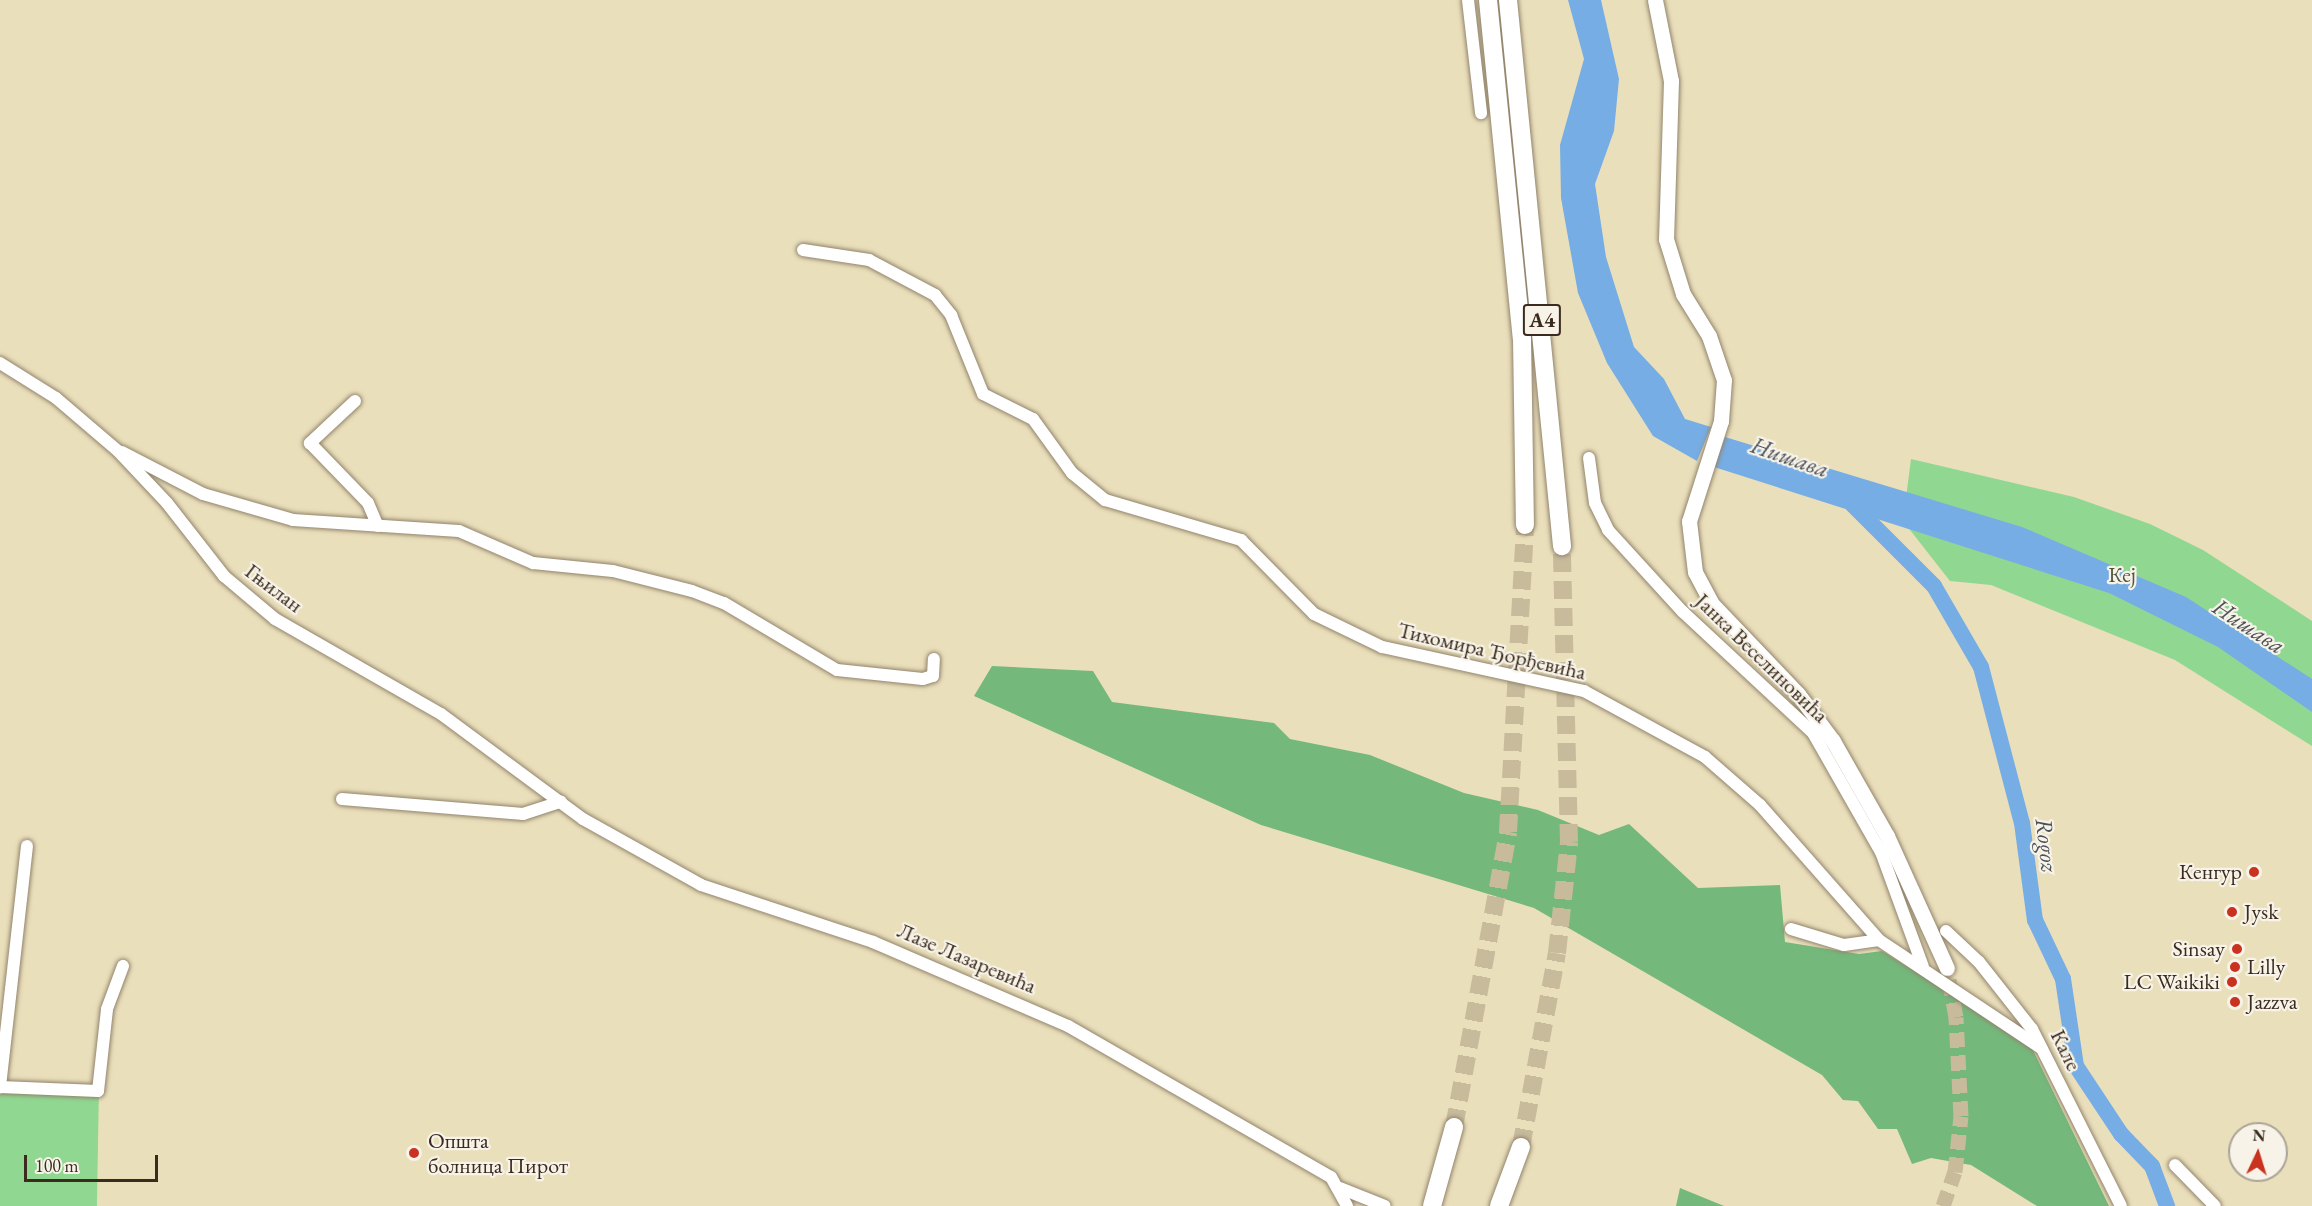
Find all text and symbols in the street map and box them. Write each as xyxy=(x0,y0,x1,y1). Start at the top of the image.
road number: A4 xyxy=(1522,302,1562,338)
water label: Нишава xyxy=(1748,430,1832,484)
street label: Гњилан xyxy=(240,558,308,618)
park label: Кеј xyxy=(2108,562,2136,588)
street label: Јанка Веселиновића xyxy=(1690,588,1834,728)
water label: Нишава xyxy=(2208,592,2290,660)
street label: Тихомира Ђорђевића xyxy=(1395,617,1589,685)
water label: Rogoz xyxy=(2029,816,2065,874)
place label: Кенгур xyxy=(2179,859,2242,885)
marker: Кенгур xyxy=(2247,865,2261,879)
place label: Jysk xyxy=(2244,899,2279,925)
marker: Jysk xyxy=(2225,905,2239,919)
street label: Лазе Лазаревића xyxy=(894,917,1040,999)
place label: Sinsay xyxy=(2172,936,2225,962)
marker: Sinsay xyxy=(2230,942,2244,956)
place label: Lilly xyxy=(2247,954,2285,980)
marker: Lilly xyxy=(2228,960,2242,974)
place label: LC Waikiki xyxy=(2124,969,2220,995)
marker: LC Waikiki xyxy=(2225,975,2239,989)
place label: Jazzva xyxy=(2247,989,2297,1015)
marker: Jazzva xyxy=(2228,995,2242,1009)
street label: Кале xyxy=(2045,1025,2087,1075)
north arrow xyxy=(2228,1122,2288,1182)
text: N xyxy=(2252,1125,2266,1146)
place label: Општа болница Пирот xyxy=(428,1127,568,1178)
scale bar xyxy=(27,1143,160,1181)
marker: Општа болница Пирот xyxy=(405,1144,423,1162)
text: 100 m xyxy=(35,1154,79,1177)

